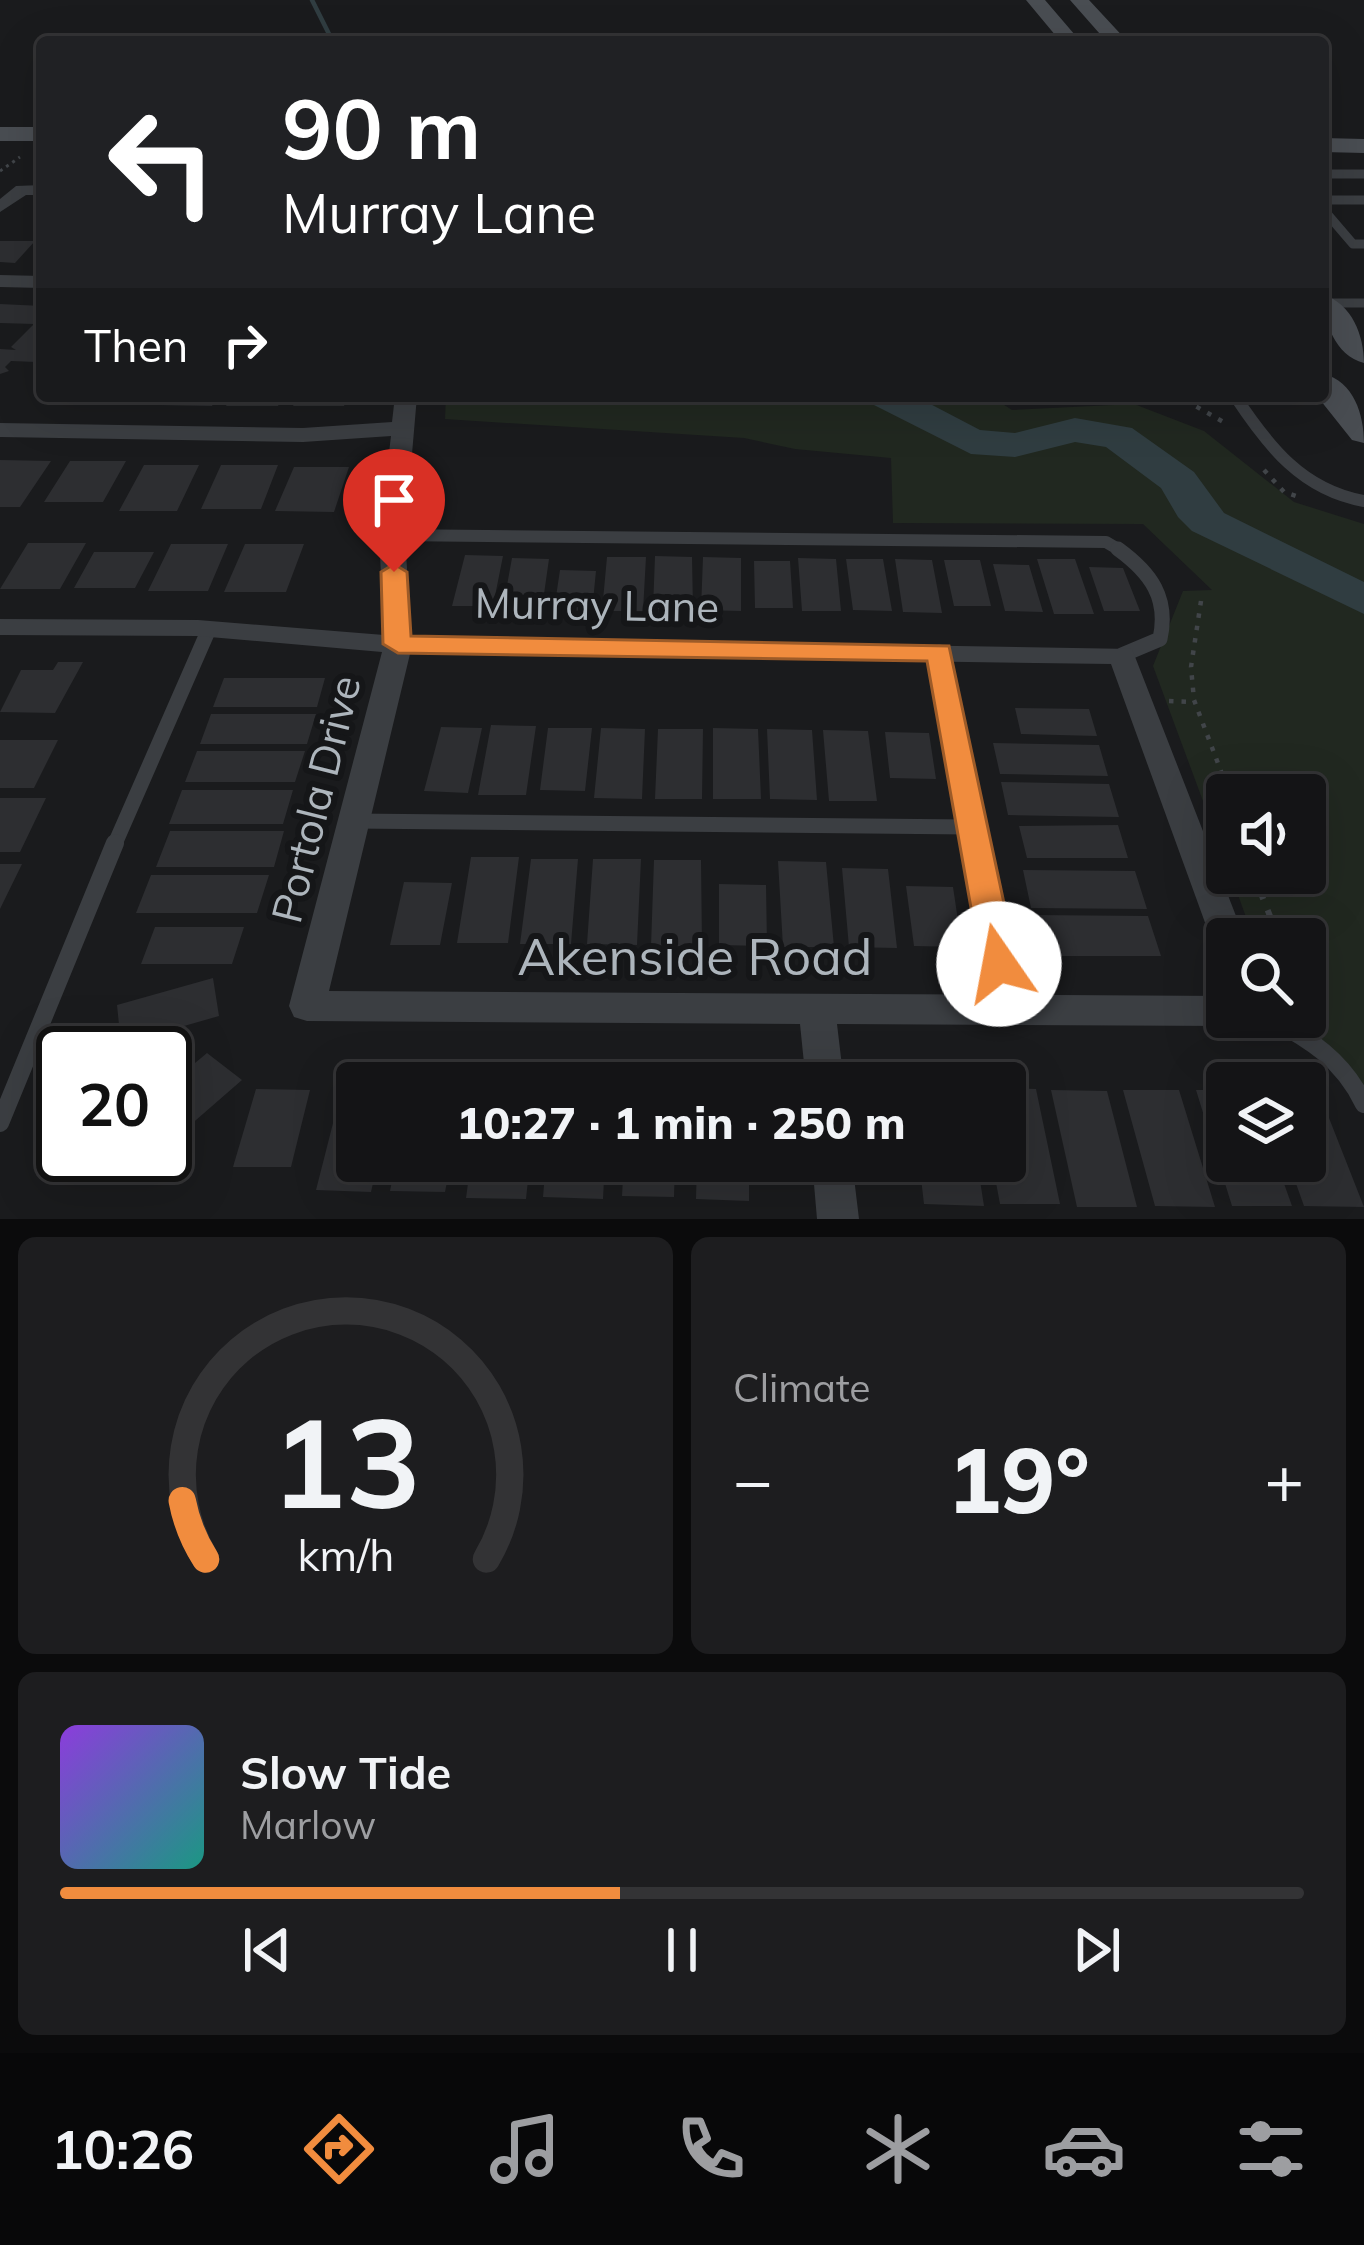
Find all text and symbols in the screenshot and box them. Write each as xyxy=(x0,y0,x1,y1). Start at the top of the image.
text: 90 m xyxy=(282,75,481,180)
icon: left xyxy=(84,84,240,240)
text: Murray Lane xyxy=(282,179,596,247)
icon: right xyxy=(212,312,278,378)
text: Then xyxy=(84,317,188,373)
pin xyxy=(343,449,445,572)
icon: arrive xyxy=(361,467,427,533)
street label: Murray Lane xyxy=(474,576,720,633)
street label: Portola Drive xyxy=(259,670,372,928)
map controls xyxy=(1206,774,1326,1182)
button: sound xyxy=(1206,774,1326,894)
position arrow xyxy=(936,901,1062,1027)
button: search xyxy=(1206,918,1326,1038)
street label: Akenside Road xyxy=(518,924,872,988)
speed limit sign: 20 xyxy=(36,1026,192,1182)
button: layers xyxy=(1206,1062,1326,1182)
text: 10:27 · 1 min · 250 m xyxy=(456,1094,906,1150)
text: Climate xyxy=(733,1363,871,1412)
text: 13 xyxy=(271,1383,420,1539)
text: 19° xyxy=(947,1423,1090,1536)
text: − xyxy=(733,1438,773,1521)
text: + xyxy=(1264,1438,1304,1521)
text: km/h xyxy=(297,1527,394,1581)
text: Slow Tide xyxy=(240,1744,451,1800)
text: Marlow xyxy=(240,1800,376,1849)
icon: previous xyxy=(234,1917,300,1983)
icon: pause xyxy=(649,1917,715,1983)
icon: next xyxy=(1064,1917,1130,1983)
icon: directions xyxy=(297,2107,381,2191)
icon: music xyxy=(483,2107,567,2191)
icon: phone xyxy=(669,2107,753,2191)
icon: climate xyxy=(856,2107,940,2191)
icon: car xyxy=(1042,2107,1126,2191)
icon: filters xyxy=(1229,2107,1313,2191)
text: 10:26 xyxy=(51,2115,194,2183)

